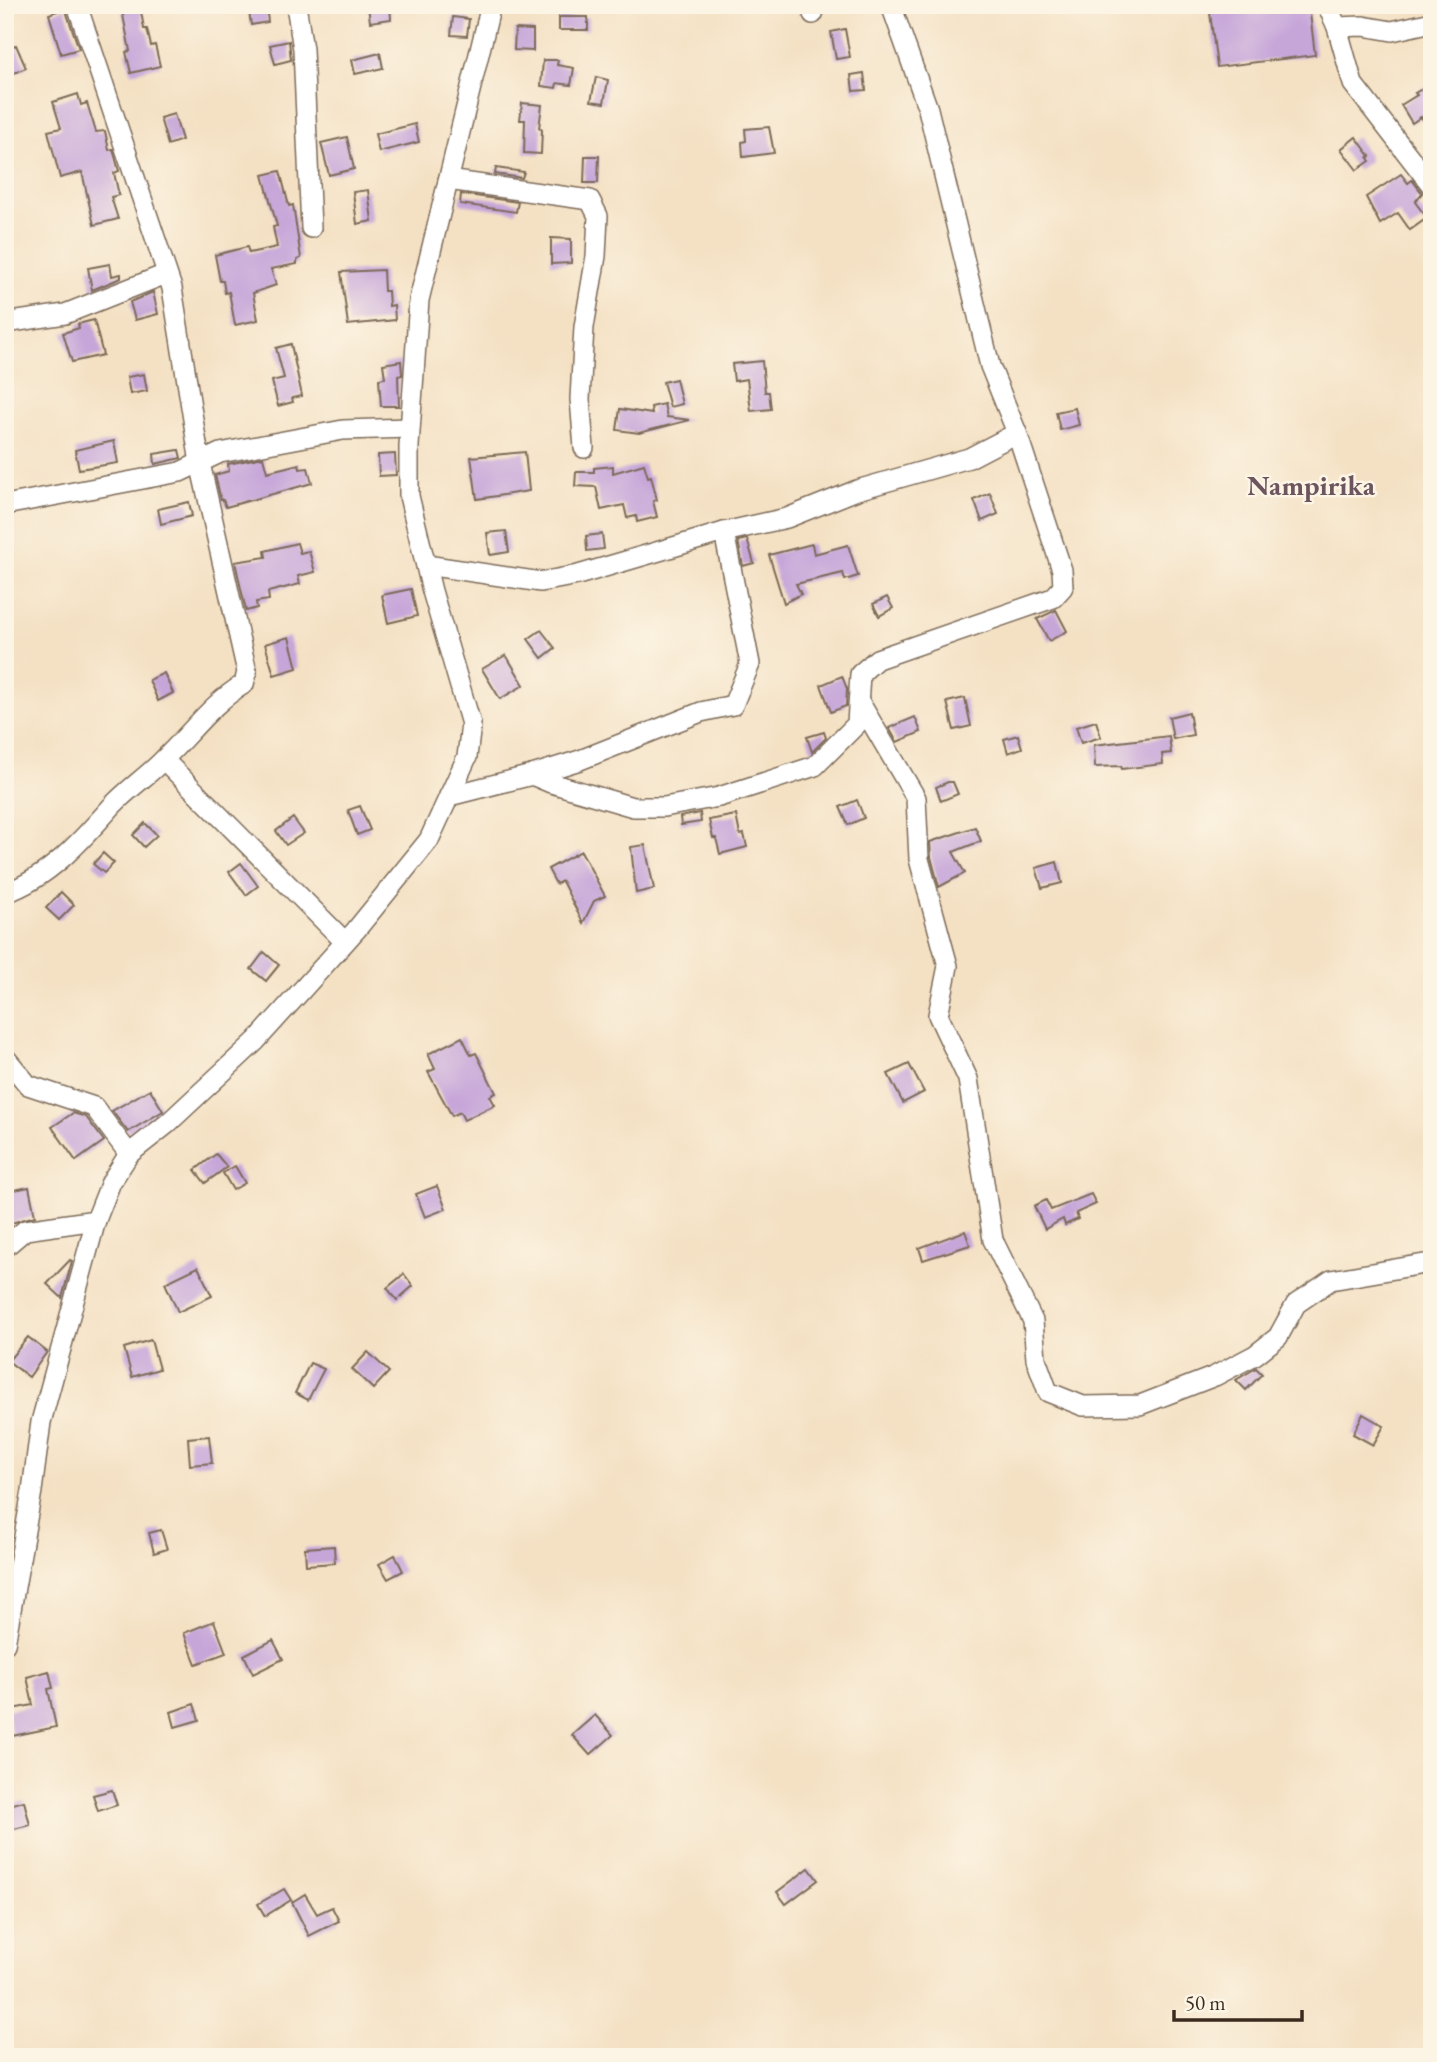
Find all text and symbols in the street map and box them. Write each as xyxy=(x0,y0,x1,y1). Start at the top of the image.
district label: Nampirika xyxy=(1247,467,1376,503)
scale bar xyxy=(1174,1978,1302,2022)
text: 50 m xyxy=(1185,1989,1226,2016)

